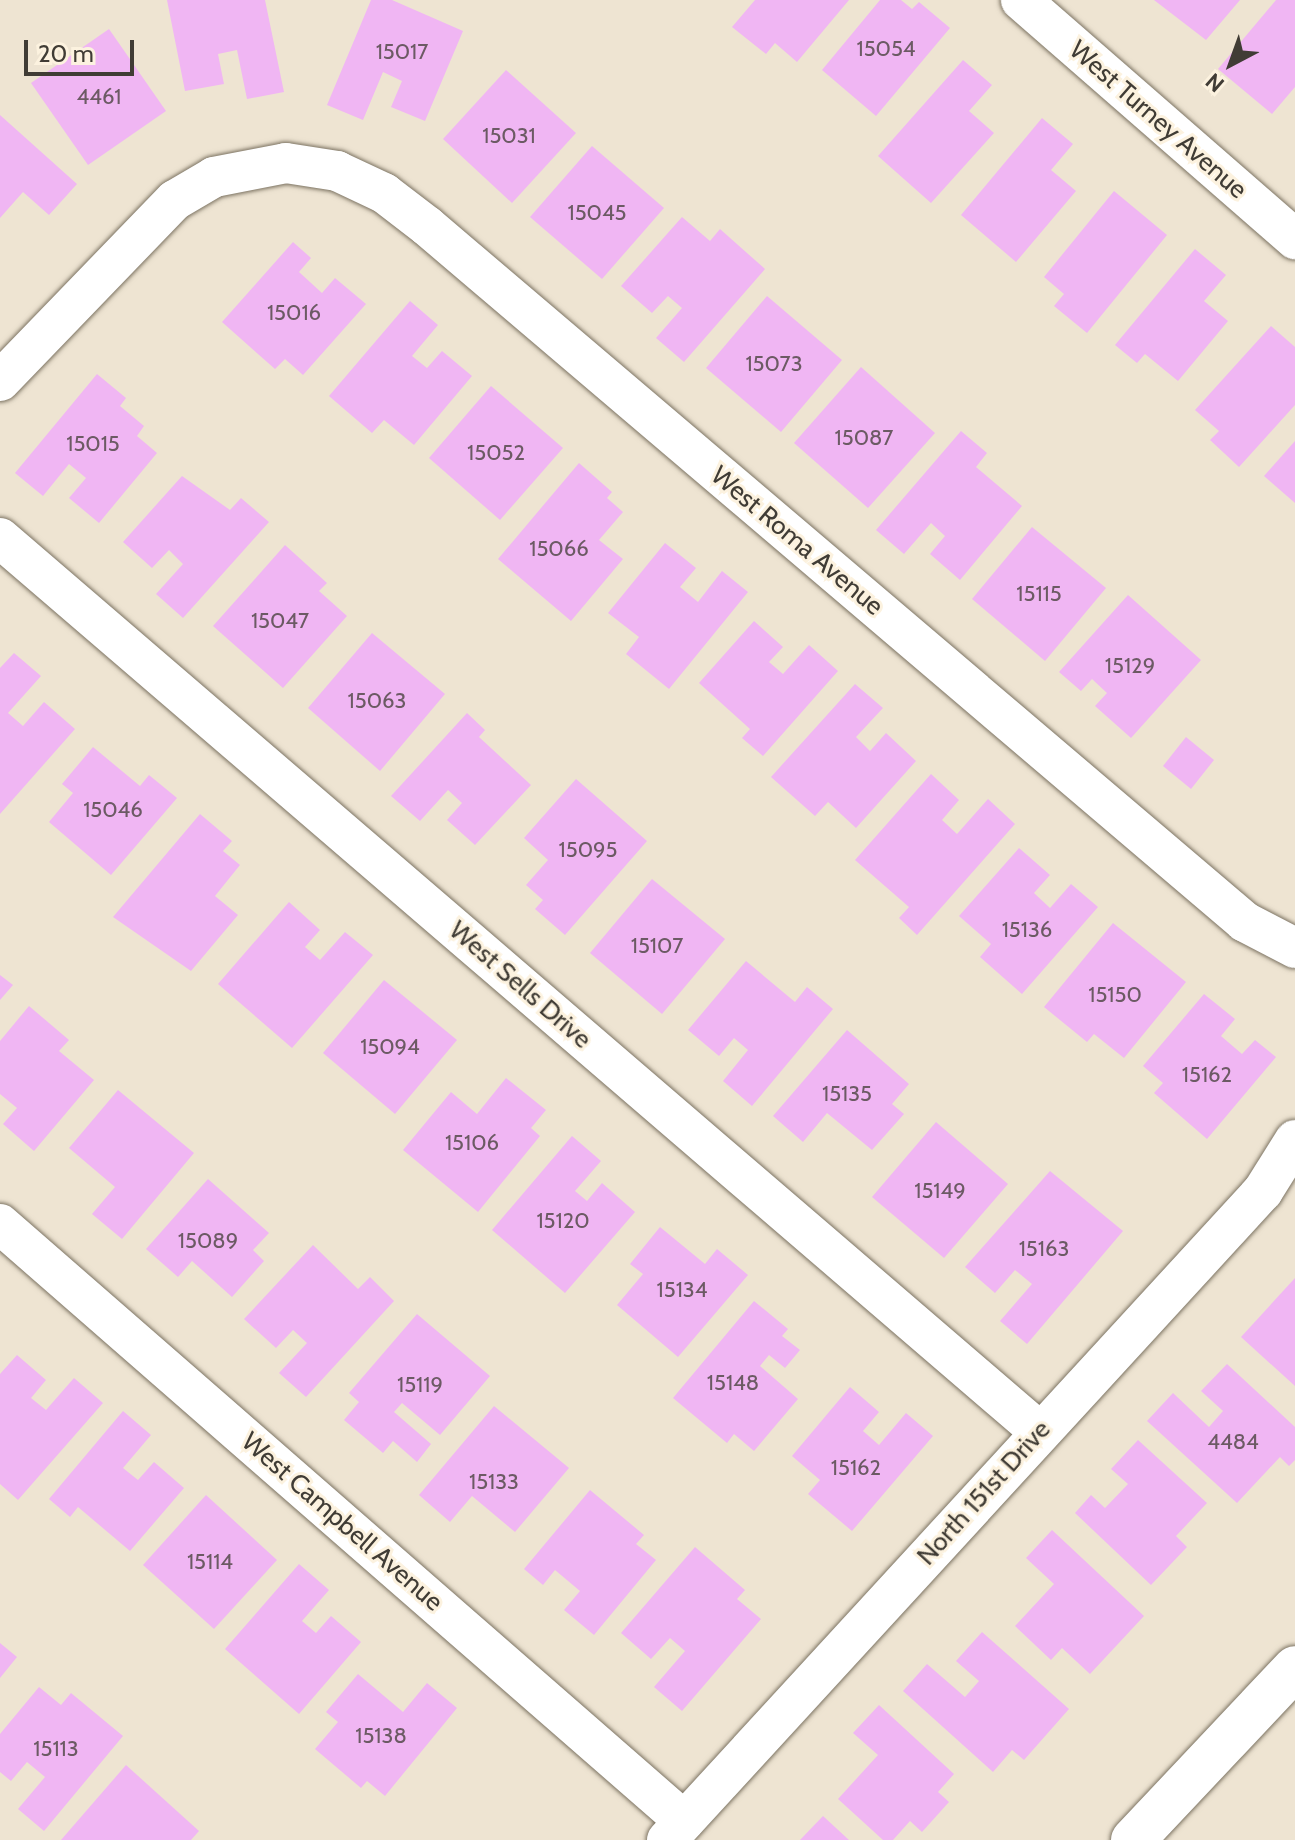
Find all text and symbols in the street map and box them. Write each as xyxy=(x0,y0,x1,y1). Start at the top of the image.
scale bar xyxy=(28,24,138,74)
north arrow xyxy=(1191,24,1271,104)
street label: West Turney Avenue xyxy=(1063,34,1253,206)
house number: 15054 xyxy=(856,36,916,62)
text: 20 m xyxy=(38,39,94,68)
house number: 15017 xyxy=(376,39,428,65)
text: N xyxy=(1200,67,1230,98)
house number: 4461 xyxy=(77,84,121,110)
house number: 15031 xyxy=(482,123,536,149)
house number: 15045 xyxy=(567,200,627,226)
house number: 15016 xyxy=(267,300,321,326)
house number: 15073 xyxy=(745,351,803,377)
house number: 15087 xyxy=(835,425,893,451)
house number: 15015 xyxy=(66,431,120,457)
house number: 15052 xyxy=(467,440,525,466)
street label: West Roma Avenue xyxy=(704,460,890,622)
house number: 15066 xyxy=(529,536,589,562)
house number: 15115 xyxy=(1016,581,1062,607)
house number: 15047 xyxy=(251,608,309,634)
house number: 15129 xyxy=(1105,653,1155,679)
house number: 15063 xyxy=(348,688,406,714)
house number: 15046 xyxy=(83,797,143,823)
house number: 15095 xyxy=(559,837,617,863)
street label: West Sells Drive xyxy=(443,915,597,1055)
house number: 15136 xyxy=(1002,917,1052,943)
house number: 15107 xyxy=(631,933,683,959)
house number: 15150 xyxy=(1088,982,1142,1008)
house number: 15094 xyxy=(360,1034,420,1060)
house number: 15162 xyxy=(1182,1062,1232,1088)
house number: 15135 xyxy=(822,1081,872,1107)
house number: 15106 xyxy=(445,1130,499,1156)
house number: 15149 xyxy=(914,1178,966,1204)
house number: 15120 xyxy=(536,1208,590,1234)
house number: 15089 xyxy=(178,1228,238,1254)
house number: 15163 xyxy=(1019,1236,1069,1262)
house number: 15134 xyxy=(657,1277,707,1303)
house number: 15148 xyxy=(707,1370,759,1396)
house number: 15119 xyxy=(397,1372,443,1398)
street label: North 151st Drive xyxy=(911,1414,1057,1572)
street label: West Campbell Avenue xyxy=(235,1426,449,1618)
house number: 4484 xyxy=(1207,1429,1259,1455)
house number: 15162 xyxy=(831,1455,881,1481)
house number: 15133 xyxy=(469,1469,519,1495)
house number: 15114 xyxy=(187,1549,233,1575)
house number: 15138 xyxy=(355,1723,407,1749)
house number: 15113 xyxy=(33,1736,79,1762)

